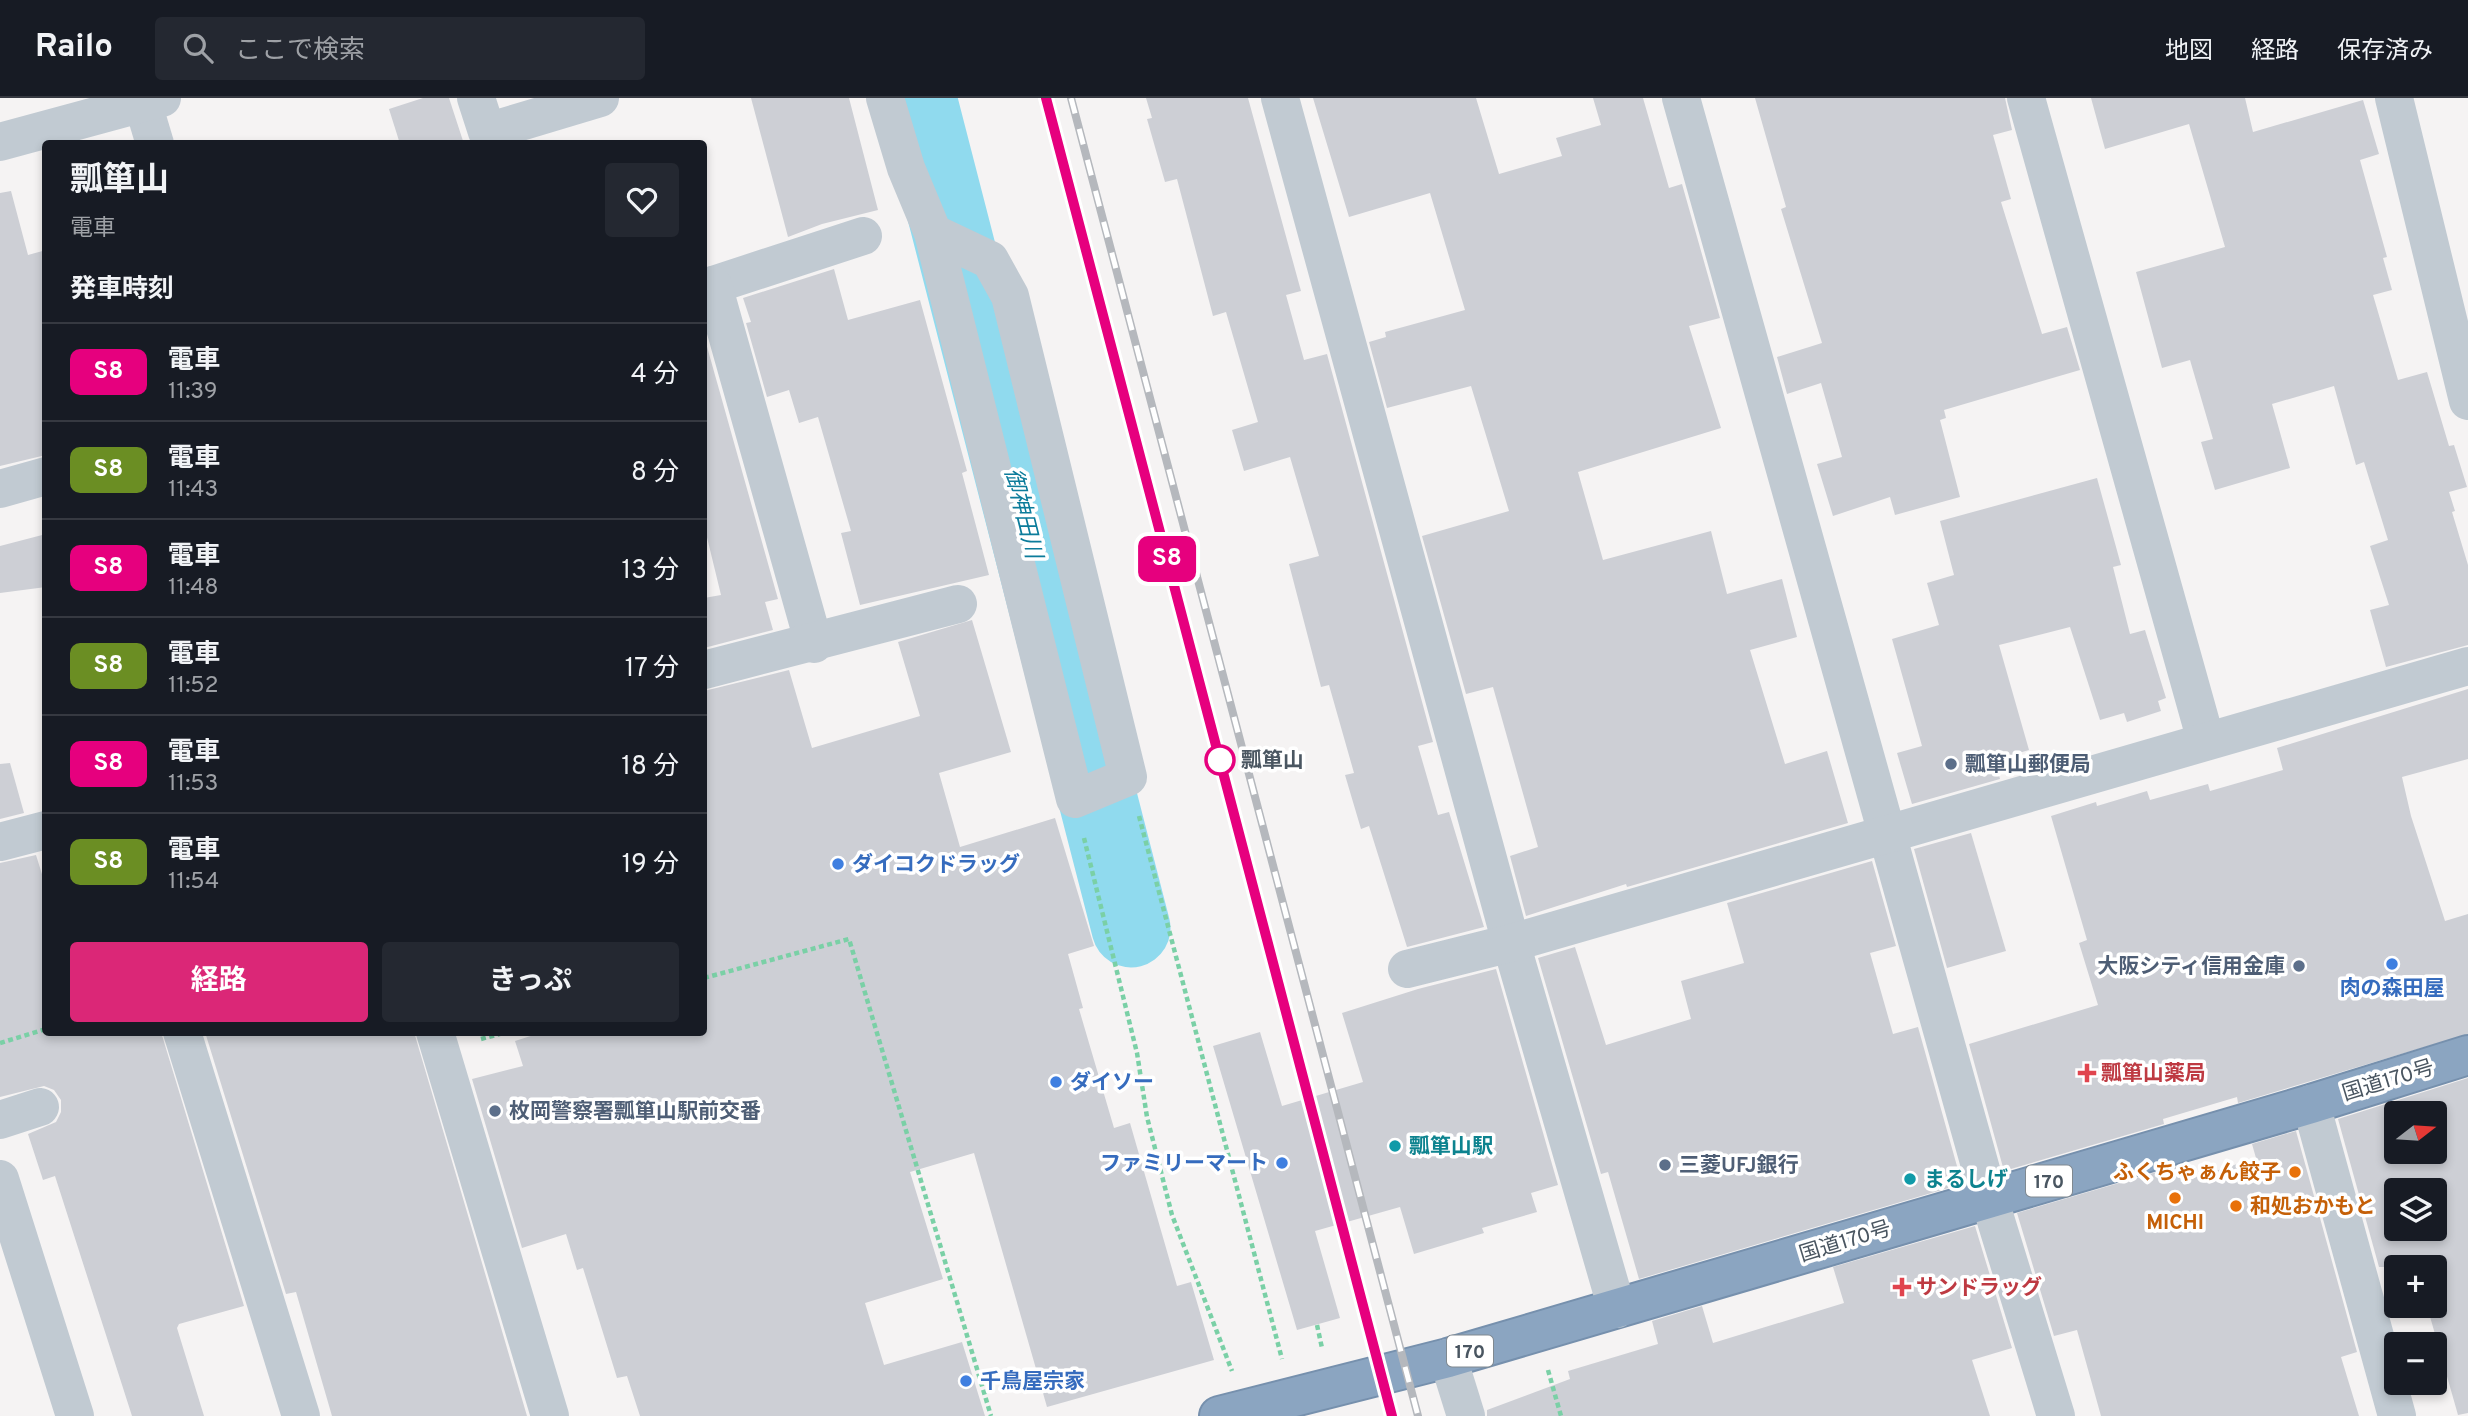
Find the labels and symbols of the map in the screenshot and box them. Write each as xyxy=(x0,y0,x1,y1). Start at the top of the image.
water label: 御神田川 xyxy=(996,465,1047,565)
line badge: S8 xyxy=(1136,536,1198,582)
marker: 瓢箪山 xyxy=(1205,745,1235,775)
place label: 瓢箪山 xyxy=(1241,748,1304,775)
place label: 瓢箪山郵便局 xyxy=(1965,752,2091,779)
marker: 瓢箪山郵便局 xyxy=(1943,756,1959,772)
place label: ダイコクドラッグ xyxy=(852,852,1020,879)
marker: ダイコクドラッグ xyxy=(830,856,846,872)
place label: 大阪シティ信用金庫 xyxy=(2097,954,2285,981)
marker: 肉の森田屋 xyxy=(2384,956,2400,972)
marker: 大阪シティ信用金庫 xyxy=(2291,958,2307,974)
place label: 肉の森田屋 xyxy=(2340,976,2445,1003)
street label: 国道170号 xyxy=(2339,1055,2438,1108)
place label: 瓢箪山薬局 xyxy=(2101,1061,2206,1088)
marker: 瓢箪山薬局 xyxy=(2079,1065,2095,1081)
place label: ダイソー xyxy=(1070,1070,1154,1097)
marker: ダイソー xyxy=(1048,1074,1064,1090)
place label: 枚岡警察署瓢箪山駅前交番 xyxy=(509,1099,761,1126)
north arrow xyxy=(2384,1101,2446,1164)
marker: 枚岡警察署瓢箪山駅前交番 xyxy=(487,1103,503,1119)
place label: 瓢箪山駅 xyxy=(1409,1134,1493,1161)
marker: 瓢箪山駅 xyxy=(1387,1138,1403,1154)
place label: ファミリーマート xyxy=(1100,1151,1268,1178)
place label: 三菱UFJ銀行 xyxy=(1679,1153,1798,1180)
marker: ファミリーマート xyxy=(1274,1155,1290,1171)
marker: 三菱UFJ銀行 xyxy=(1657,1157,1673,1173)
place label: ふくちゃぁん餃子 xyxy=(2113,1160,2281,1187)
marker: ふくちゃぁん餃子 xyxy=(2287,1164,2303,1180)
road number: 170 xyxy=(2026,1166,2072,1196)
place label: まるしげ xyxy=(1924,1167,2008,1194)
marker: まるしげ xyxy=(1902,1171,1918,1187)
marker: MICHI xyxy=(2167,1190,2183,1206)
place label: 和処おかもと xyxy=(2250,1194,2376,1221)
marker: 和処おかもと xyxy=(2228,1198,2244,1214)
place label: MICHI xyxy=(2146,1210,2204,1237)
street label: 国道170号 xyxy=(1796,1216,1895,1269)
place label: サンドラッグ xyxy=(1916,1275,2042,1302)
marker: サンドラッグ xyxy=(1894,1279,1910,1295)
road number: 170 xyxy=(1447,1336,1493,1366)
place label: 千鳥屋宗家 xyxy=(980,1369,1085,1396)
marker: 千鳥屋宗家 xyxy=(958,1373,974,1389)

